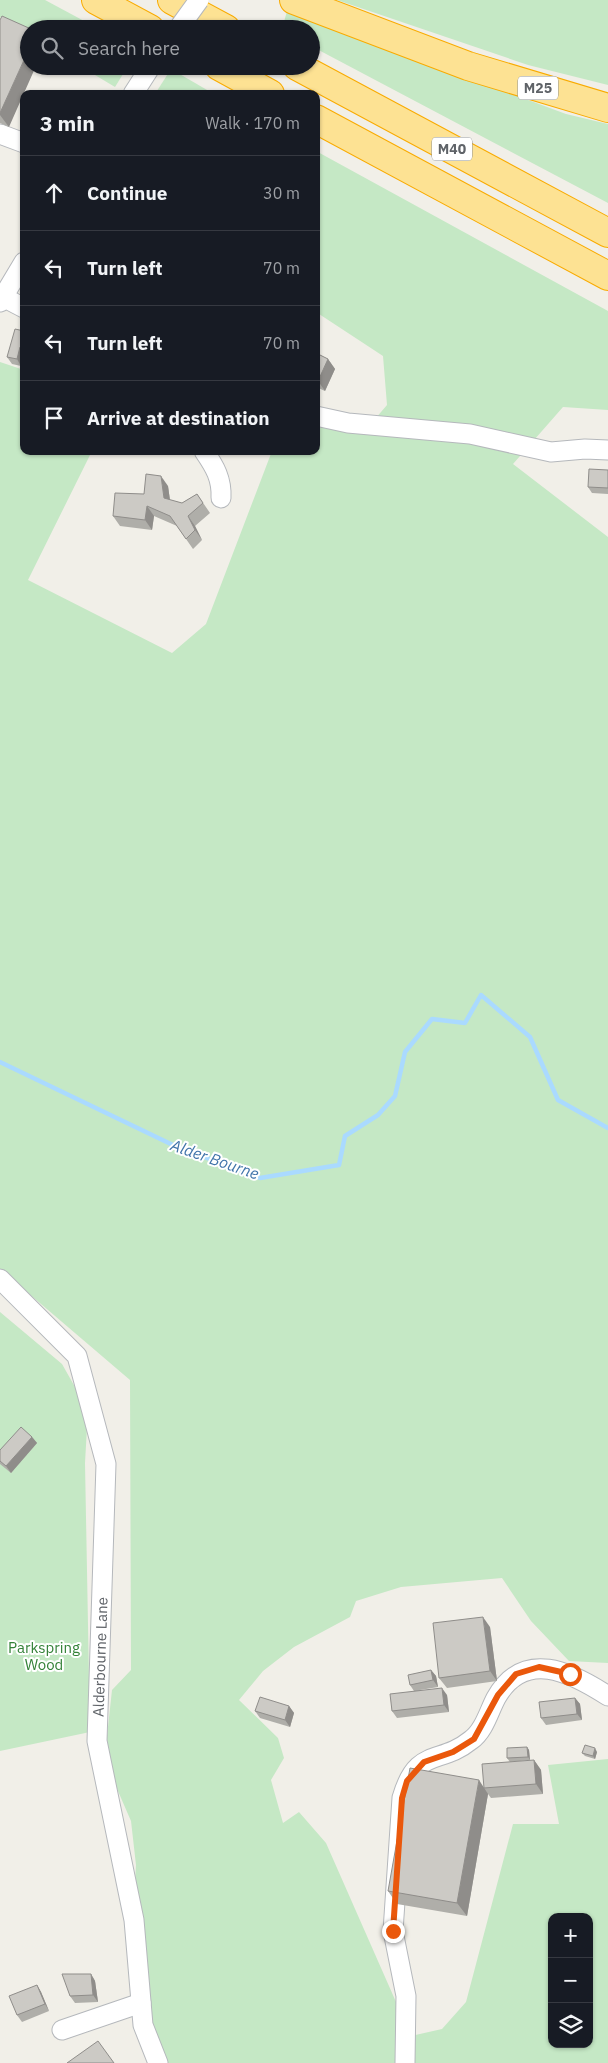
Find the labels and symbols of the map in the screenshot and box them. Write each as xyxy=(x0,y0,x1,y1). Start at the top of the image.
road number: M25 xyxy=(518,76,558,100)
road number: M40 xyxy=(432,138,472,160)
water label: Alder Bourne xyxy=(167,1134,262,1183)
street label: Alderbourne Lane xyxy=(88,1597,112,1717)
park label: Parkspring Wood xyxy=(8,1638,80,1674)
route start xyxy=(559,1663,582,1686)
route end xyxy=(382,1920,405,1943)

